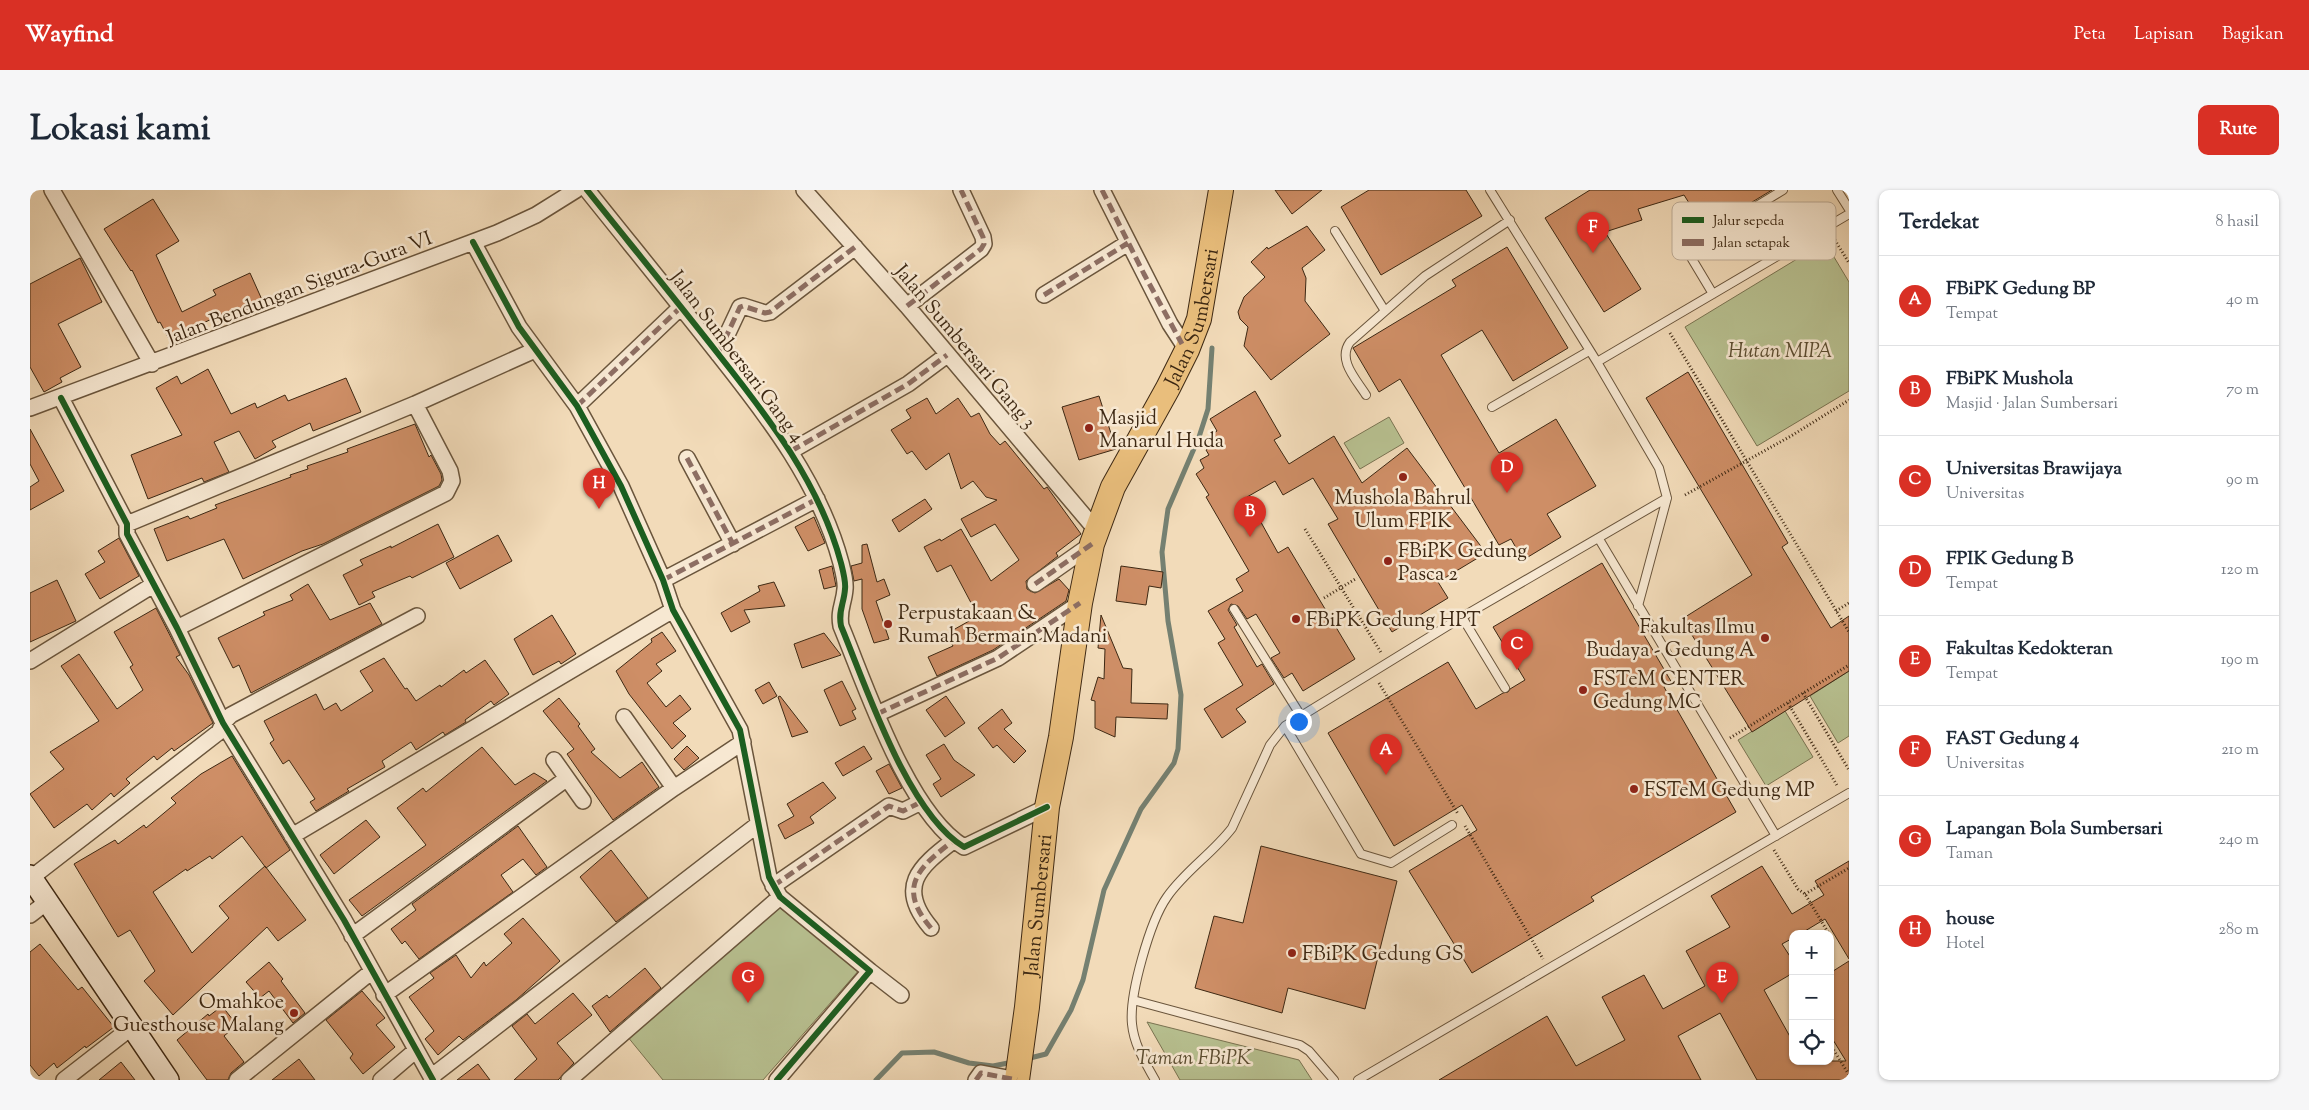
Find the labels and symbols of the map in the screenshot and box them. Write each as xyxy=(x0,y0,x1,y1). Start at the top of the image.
legend xyxy=(1672,202,1836,260)
pin: F xyxy=(1577,212,1609,253)
text: Jalur sepeda xyxy=(1712,212,1785,232)
street label: Jalan Bendungan Sigura-Gura VI xyxy=(162,225,437,354)
text: Jalan setapak xyxy=(1712,234,1790,254)
street label: Jalan Sumbersari xyxy=(1158,246,1228,393)
street label: Jalan Sumbersari Gang 3 xyxy=(886,258,1042,436)
street label: Jalan Sumbersari Gang 4 xyxy=(661,265,810,450)
park label: Hutan MIPA xyxy=(1728,338,1833,367)
place label: Masjid Manarul Huda xyxy=(1099,405,1224,457)
marker: Masjid Manarul Huda xyxy=(1083,422,1095,434)
pin: D xyxy=(1491,452,1523,493)
pin: H xyxy=(583,468,615,509)
marker: Mushola Bahrul Ulum FPIK xyxy=(1397,471,1409,483)
place label: Mushola Bahrul Ulum FPIK xyxy=(1335,485,1472,537)
pin: B xyxy=(1234,496,1266,537)
place label: FBiPK Gedung Pasca 2 xyxy=(1398,538,1527,590)
marker: FBiPK Gedung Pasca 2 xyxy=(1382,555,1394,567)
place label: Perpustakaan & Rumah Bermain Madani xyxy=(898,600,1108,652)
place label: FBiPK Gedung HPT xyxy=(1306,607,1480,636)
marker: FBiPK Gedung HPT xyxy=(1290,613,1302,625)
place label: Fakultas Ilmu Budaya - Gedung A xyxy=(1586,614,1755,666)
marker: Perpustakaan & Rumah Bermain Madani xyxy=(882,618,894,630)
pin: C xyxy=(1501,629,1533,670)
marker: Fakultas Ilmu Budaya - Gedung A xyxy=(1759,632,1771,644)
place label: FSTeM CENTER Gedung MC xyxy=(1593,666,1745,718)
marker: FSTeM CENTER Gedung MC xyxy=(1577,684,1589,696)
your location xyxy=(1286,709,1312,735)
pin: A xyxy=(1370,734,1402,775)
place label: FSTeM Gedung MP xyxy=(1644,777,1815,806)
marker: FSTeM Gedung MP xyxy=(1628,783,1640,795)
street label: Jalan Sumbersari xyxy=(1018,832,1061,979)
place label: FBiPK Gedung GS xyxy=(1302,941,1464,970)
marker: FBiPK Gedung GS xyxy=(1286,947,1298,959)
pin: G xyxy=(732,962,764,1003)
pin: E xyxy=(1706,962,1738,1003)
place label: Omahkoe Guesthouse Malang xyxy=(113,989,284,1041)
marker: Omahkoe Guesthouse Malang xyxy=(288,1007,300,1019)
park label: Taman FBiPK xyxy=(1136,1045,1252,1074)

